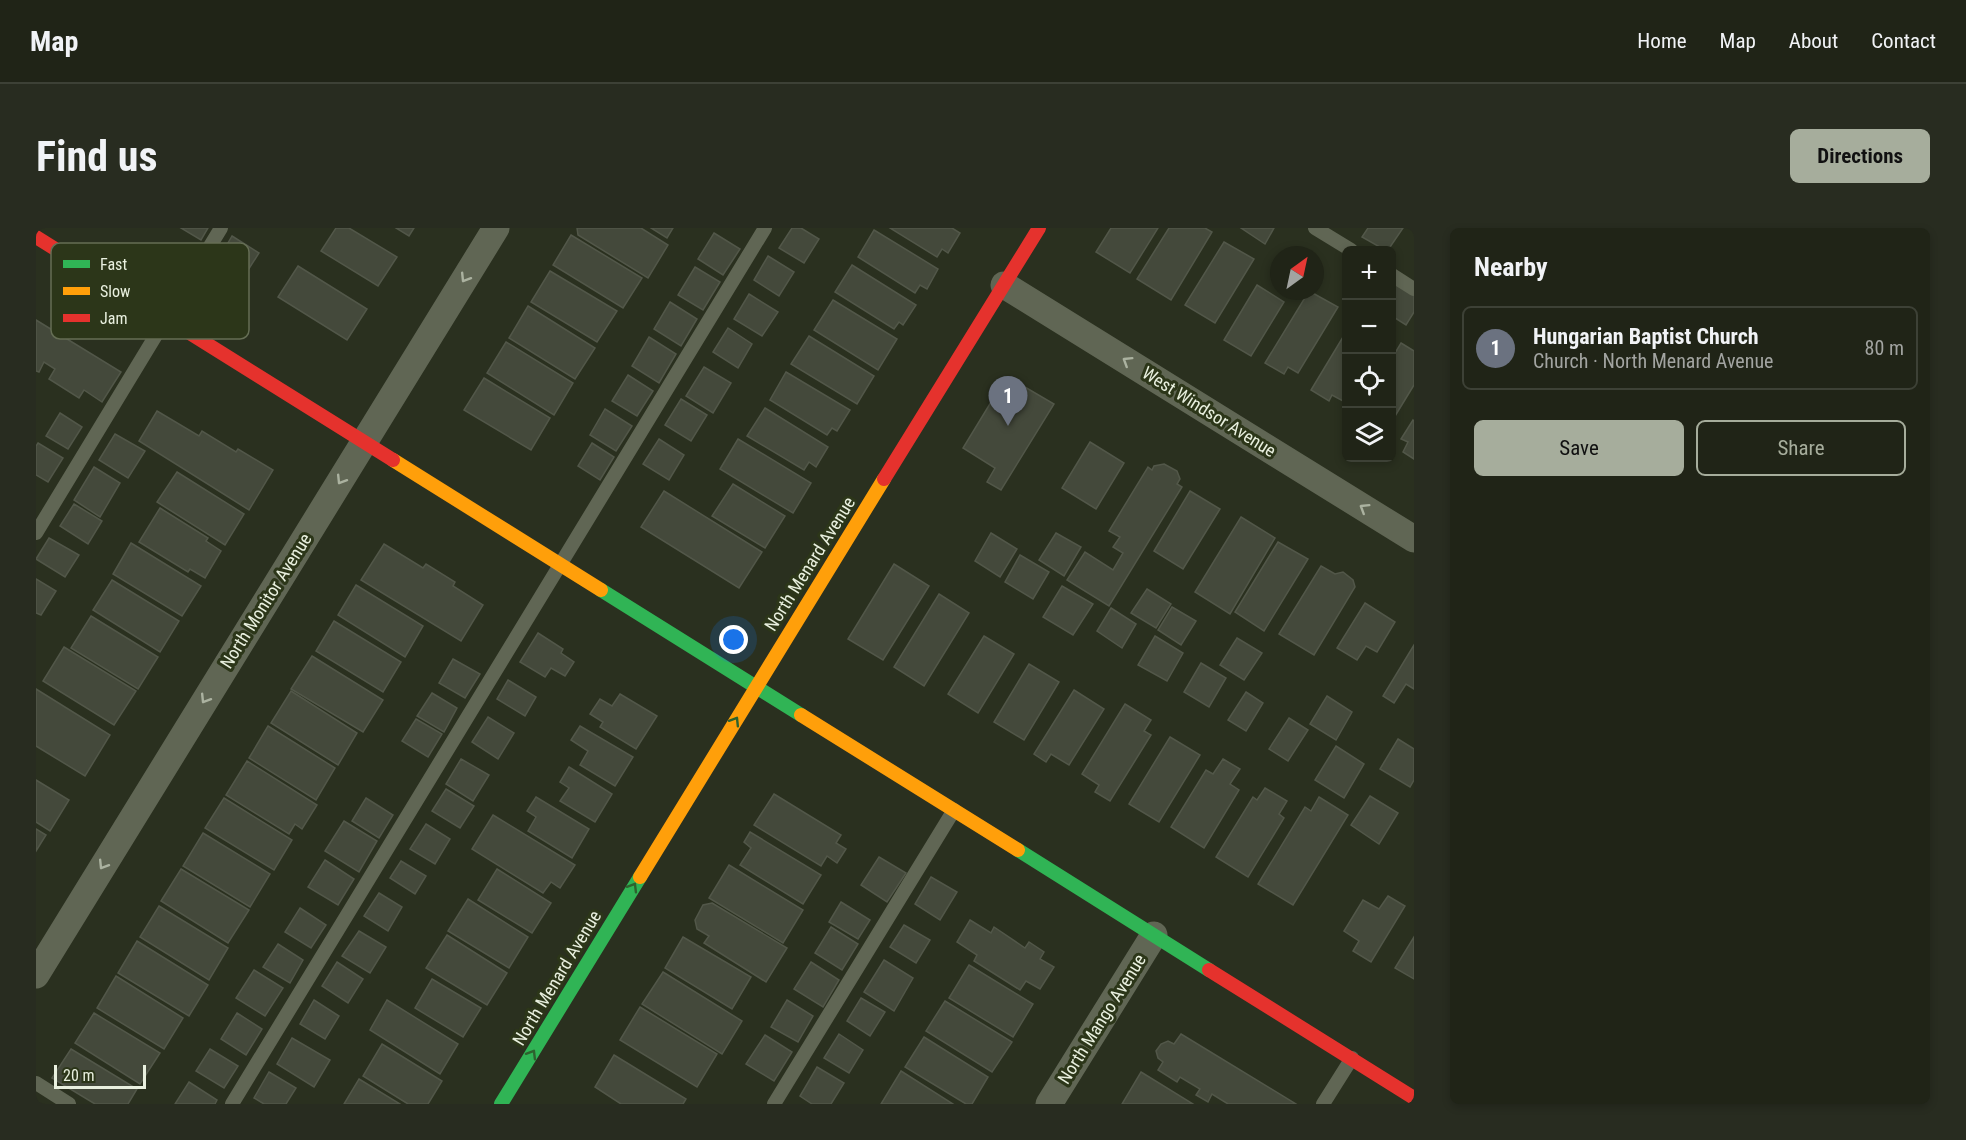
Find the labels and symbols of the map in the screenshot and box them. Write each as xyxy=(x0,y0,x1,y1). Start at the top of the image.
legend xyxy=(51,243,249,339)
north arrow xyxy=(1270,246,1324,300)
text: Fast xyxy=(100,255,127,274)
one-way arrow xyxy=(460,272,472,282)
text: Slow xyxy=(100,282,130,301)
text: Jam xyxy=(100,309,127,328)
one-way arrow xyxy=(1123,357,1133,369)
street label: West Windsor Avenue xyxy=(1139,362,1280,461)
pin: 1 xyxy=(988,376,1028,426)
one-way arrow xyxy=(336,474,348,484)
street label: North Menard Avenue xyxy=(760,493,859,635)
one-way arrow xyxy=(1360,504,1370,516)
street label: North Monitor Avenue xyxy=(216,529,316,672)
your location xyxy=(719,625,748,654)
one-way arrow xyxy=(201,693,213,703)
one-way arrow xyxy=(727,717,739,727)
one-way arrow xyxy=(99,859,111,869)
one-way arrow xyxy=(626,883,638,893)
street label: North Menard Avenue xyxy=(508,906,605,1049)
street label: North Mango Avenue xyxy=(1053,950,1150,1088)
one-way arrow xyxy=(524,1050,536,1060)
scale bar xyxy=(54,1062,146,1090)

